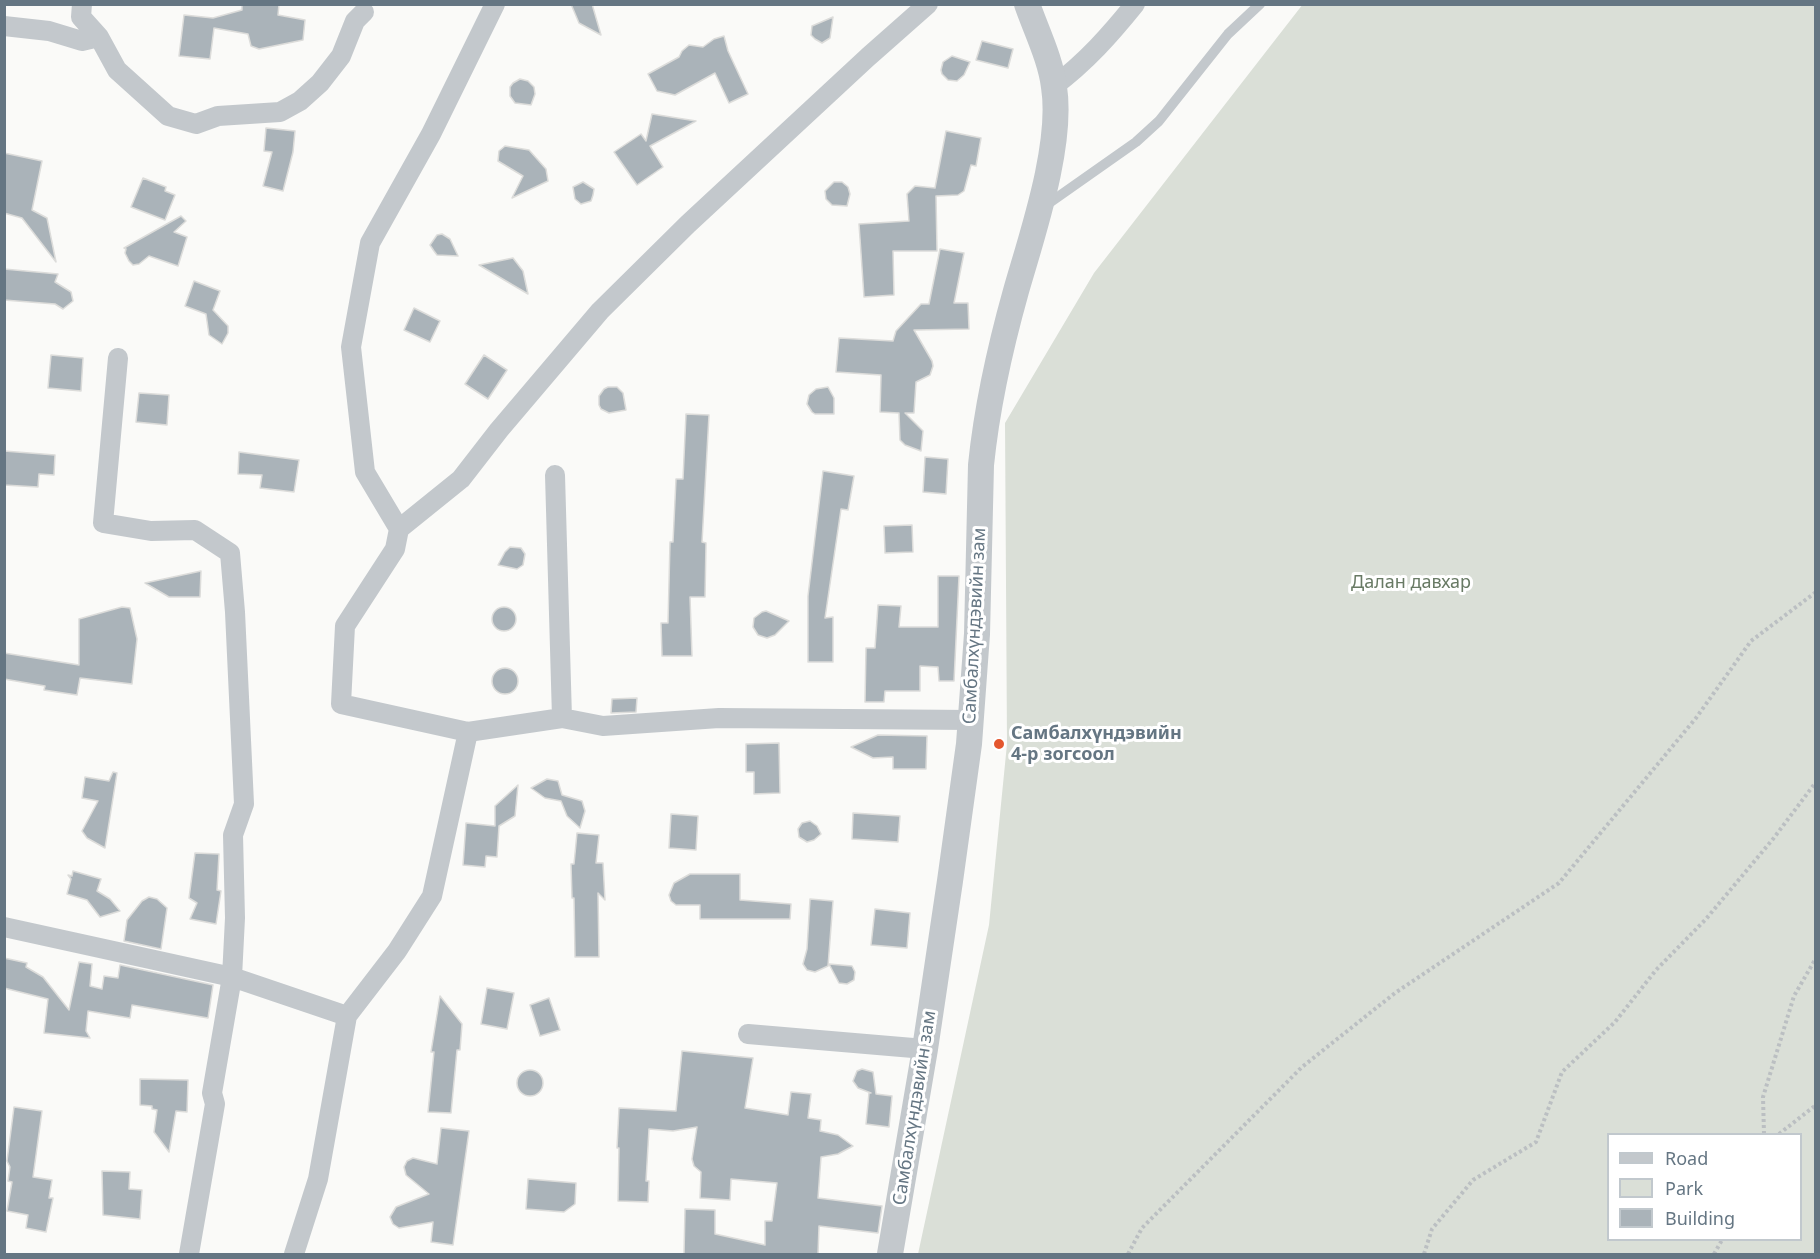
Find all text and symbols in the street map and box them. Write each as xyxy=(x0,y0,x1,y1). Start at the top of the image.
street label: Самбалхүндэвийн зам xyxy=(959,527,991,725)
park label: Далан давхар xyxy=(1351,572,1471,594)
place label: Самбалхүндэвийн 4-р зогсоол xyxy=(1011,723,1182,766)
marker: Самбалхүндэвийн 4-р зогсоол xyxy=(992,737,1006,751)
street label: Самбалхүндэвийн зам xyxy=(889,1009,941,1207)
legend xyxy=(1607,1133,1802,1241)
text: Road xyxy=(1665,1146,1708,1170)
text: Park xyxy=(1665,1176,1703,1200)
text: Building xyxy=(1665,1206,1735,1230)

